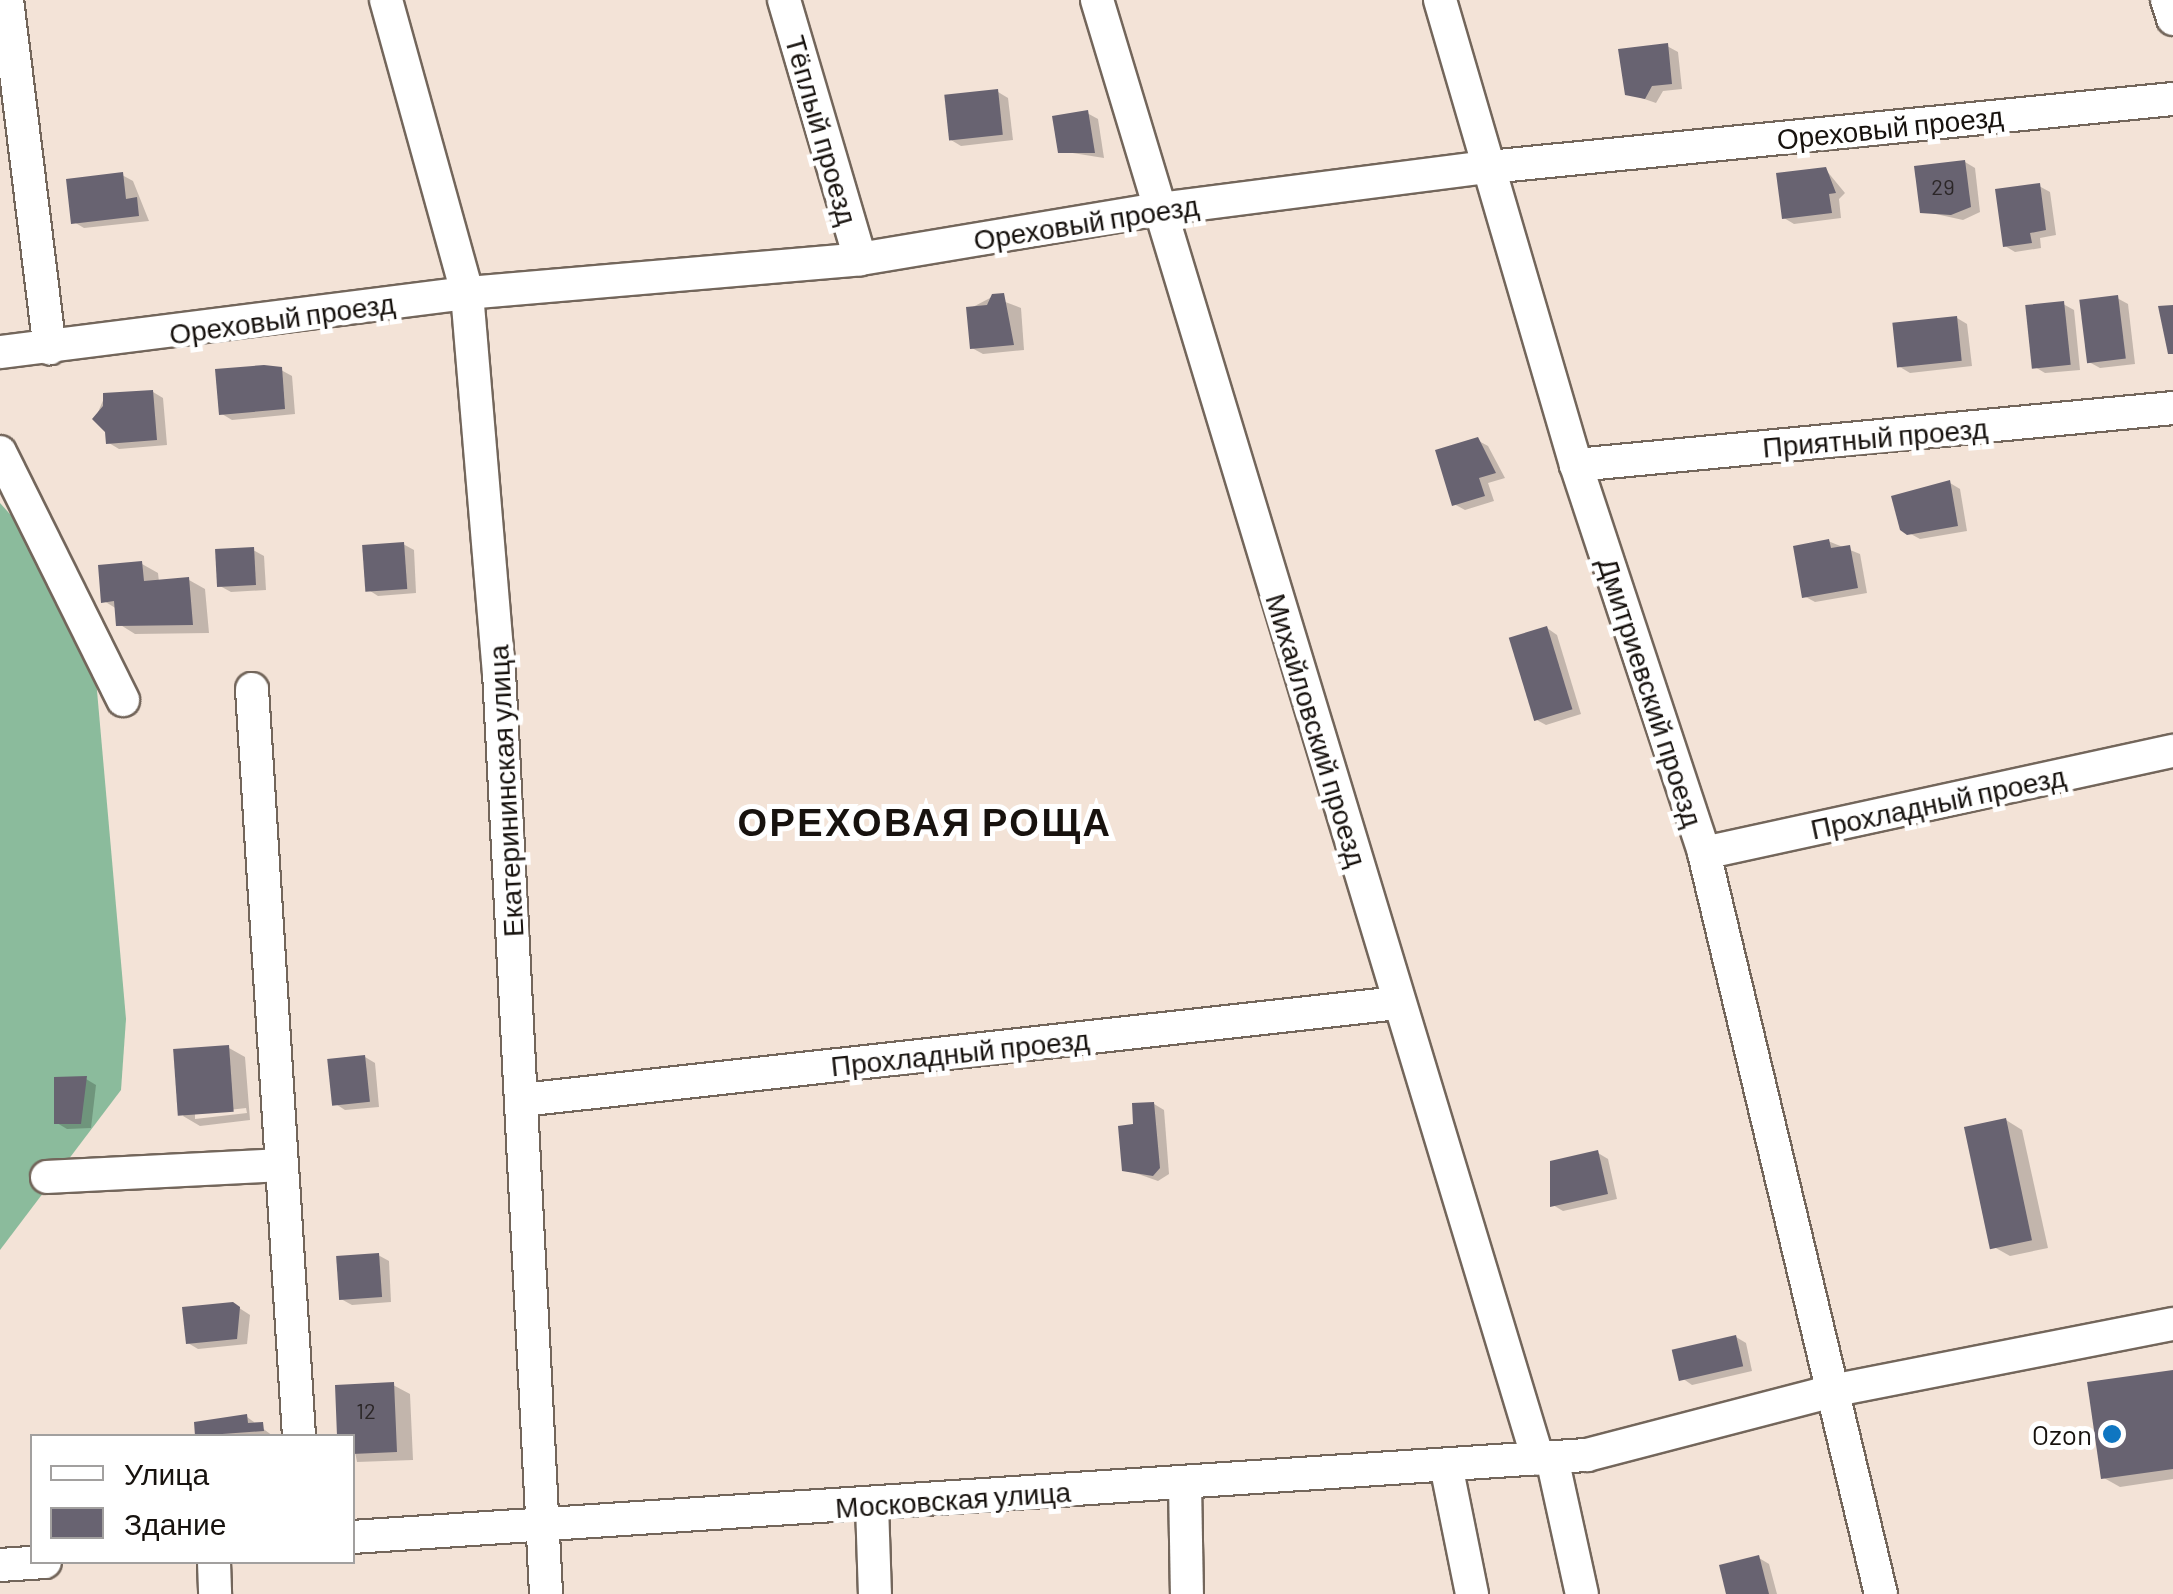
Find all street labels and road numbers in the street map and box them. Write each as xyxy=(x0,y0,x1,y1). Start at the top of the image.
street label: Тёплый проезд xyxy=(779,31,865,229)
street label: Ореховый проезд xyxy=(1775,98,2005,156)
street label: Ореховый проезд xyxy=(971,188,1201,256)
street label: Ореховый проезд xyxy=(167,286,397,350)
street label: Приятный проезд xyxy=(1761,410,1989,464)
street label: Дмитриевский проезд xyxy=(1592,553,1710,831)
street label: Михайловский проезд xyxy=(1259,589,1375,871)
street label: Екатерининская улица xyxy=(481,644,529,938)
street label: Прохладный проезд xyxy=(1807,759,2069,845)
street label: Прохладный проезд xyxy=(829,1022,1091,1082)
street label: Московская улица xyxy=(834,1474,1072,1524)

